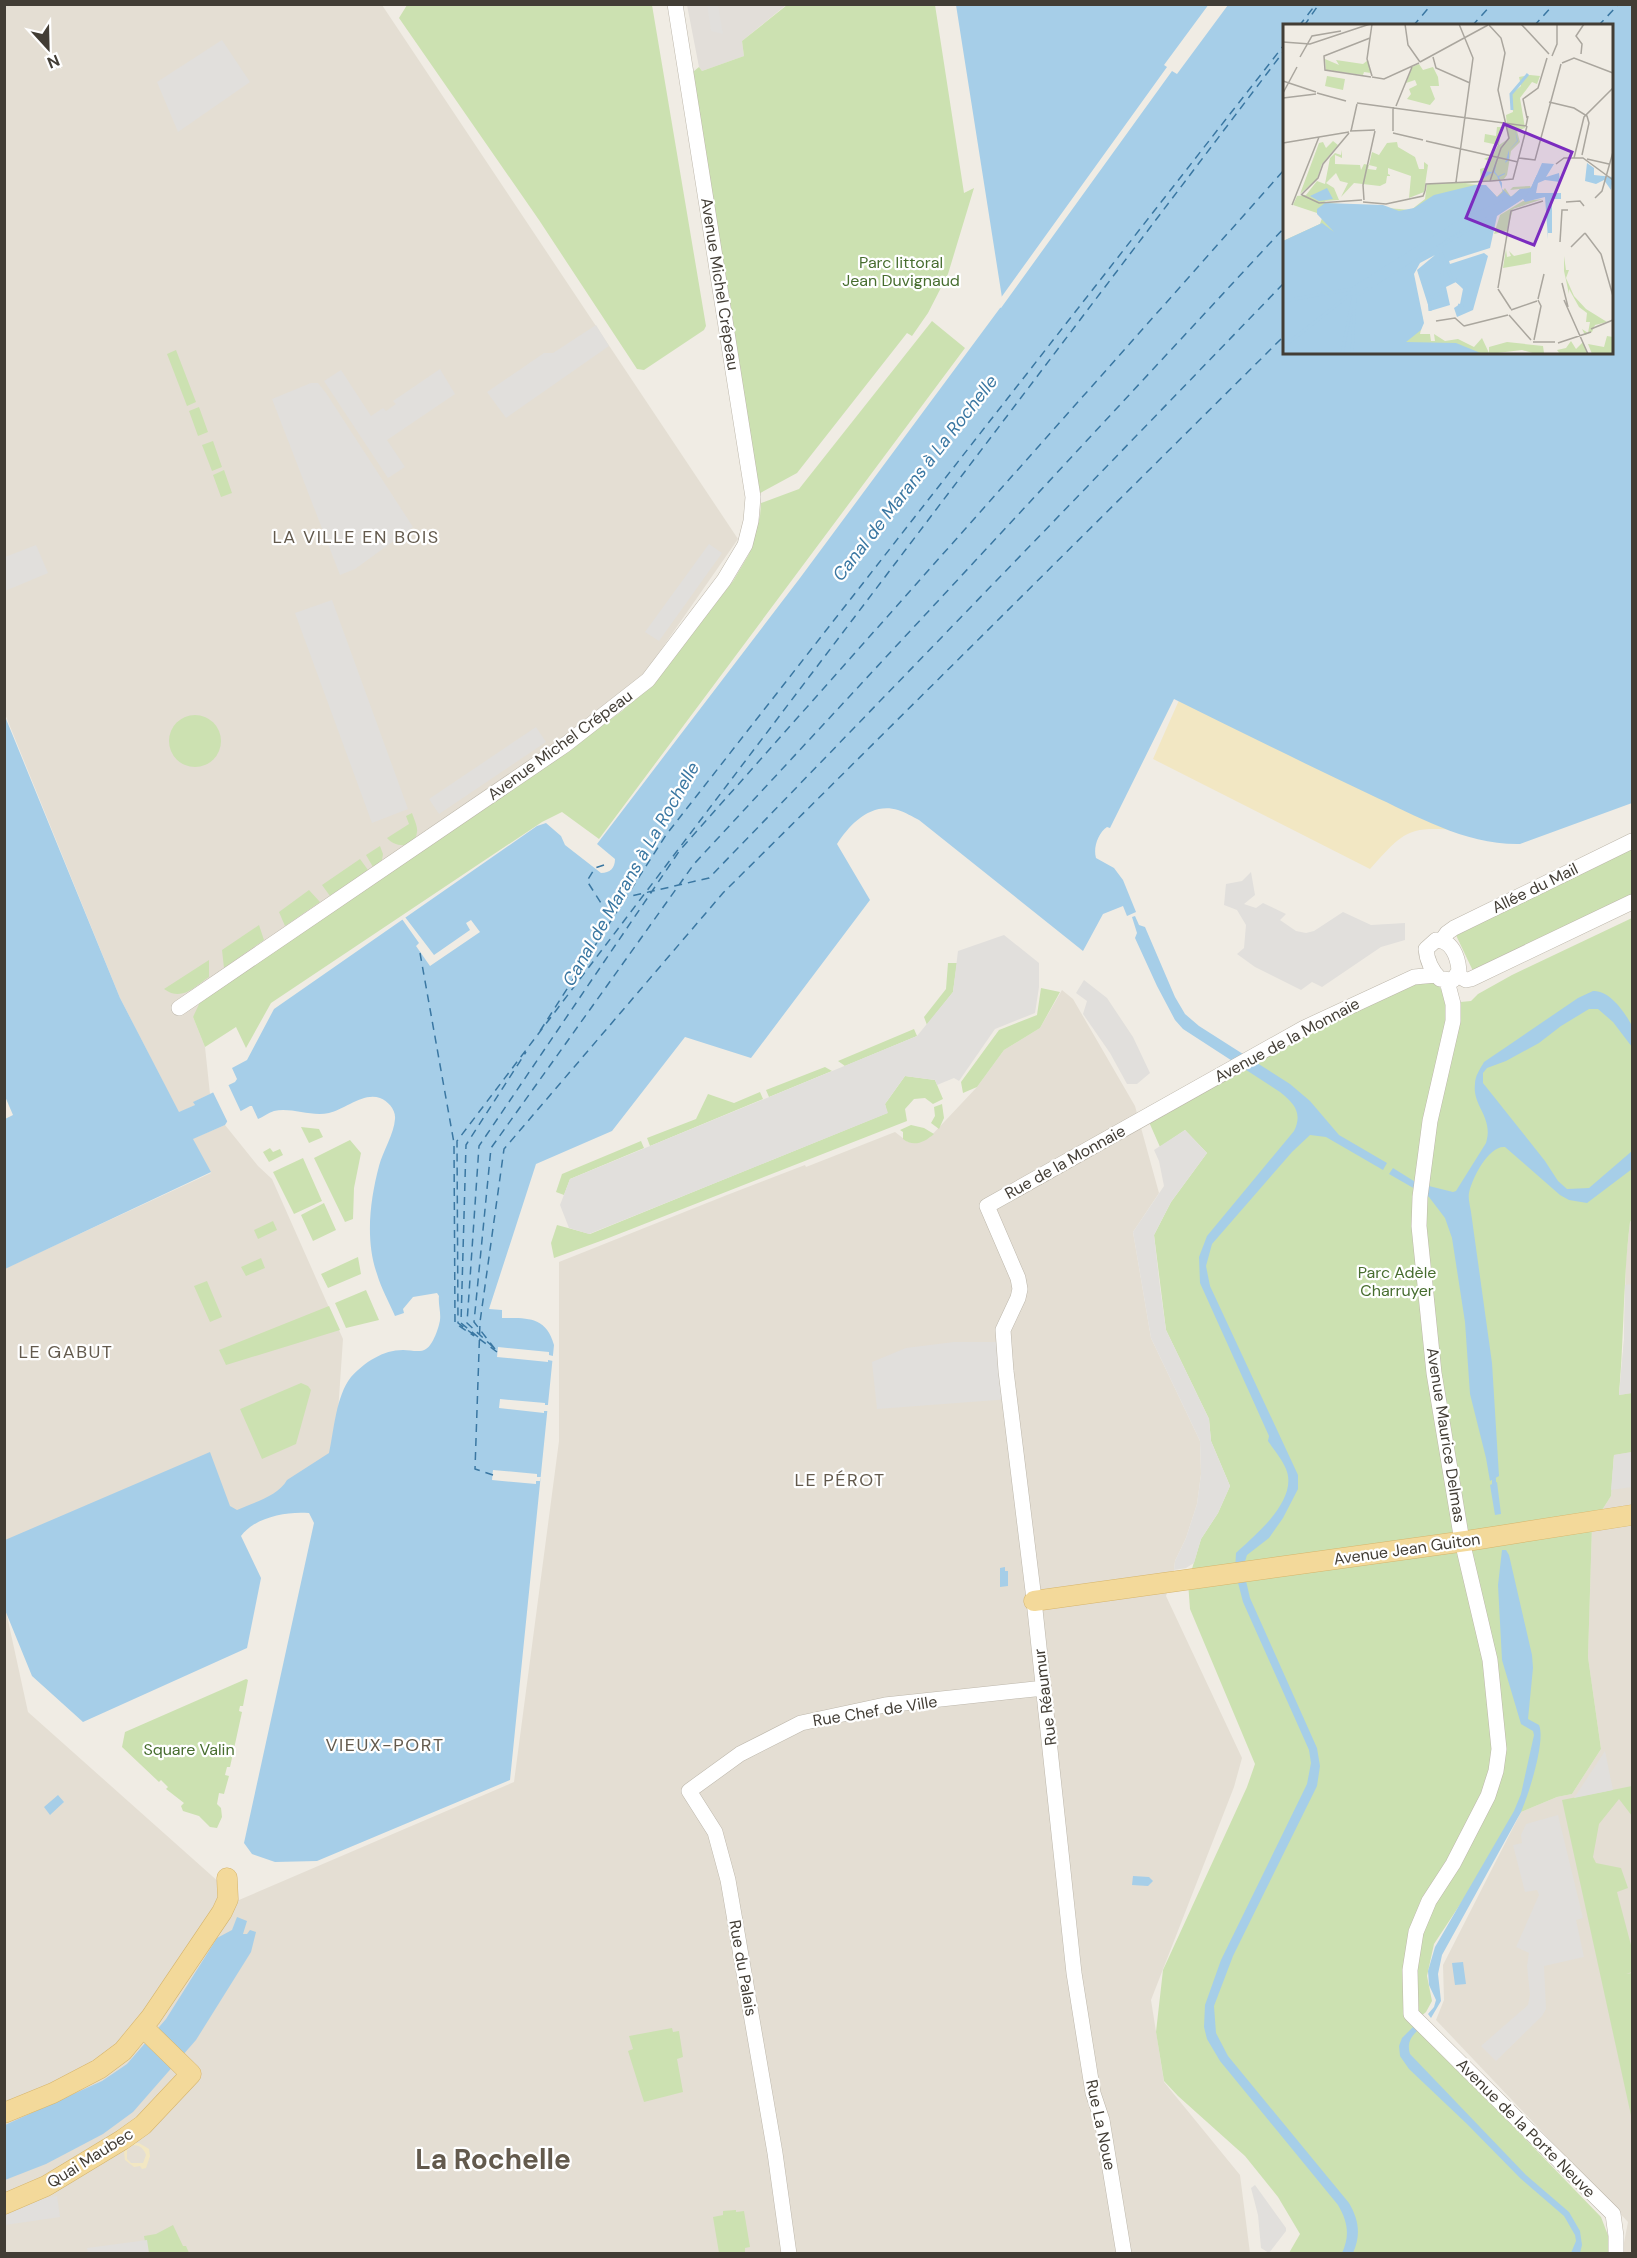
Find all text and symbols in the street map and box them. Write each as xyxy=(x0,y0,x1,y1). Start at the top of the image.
north arrow xyxy=(18,18,78,78)
inset map xyxy=(1283,24,1613,354)
text: N xyxy=(44,50,63,73)
street label: Avenue Michel Crépeau xyxy=(696,196,744,372)
park label: Parc littoral Jean Duvignaud xyxy=(842,252,960,291)
water label: Canal de Marans à La Rochelle xyxy=(827,370,1003,586)
district label: LA VILLE EN BOIS xyxy=(272,525,440,549)
street label: Avenue Michel Crépeau xyxy=(483,685,637,805)
water label: Canal de Marans à La Rochelle xyxy=(557,758,705,990)
street label: Allée du Mail xyxy=(1489,858,1581,918)
street label: Avenue de la Monnaie xyxy=(1211,993,1363,1087)
street label: Rue de la Monnaie xyxy=(1001,1120,1129,1204)
park label: Parc Adèle Charruyer xyxy=(1358,1262,1436,1301)
district label: LE GABUT xyxy=(19,1340,113,1364)
street label: Avenue Maurice Delmas xyxy=(1422,1346,1470,1524)
district label: LE PÉROT xyxy=(794,1468,886,1492)
street label: Avenue Jean Guiton xyxy=(1332,1528,1482,1570)
street label: Rue Réaumur xyxy=(1029,1647,1061,1747)
street label: Rue Chef de Ville xyxy=(811,1691,939,1731)
district label: VIEUX-PORT xyxy=(326,1733,444,1757)
park label: Square Valin xyxy=(143,1739,235,1760)
street label: Rue du Palais xyxy=(724,1918,762,2018)
street label: Avenue de la Porte Neuve xyxy=(1452,2054,1600,2202)
street label: Rue La Noue xyxy=(1081,2078,1121,2172)
street label: Quai Maubec xyxy=(43,2123,137,2193)
district label: La Rochelle xyxy=(415,2141,571,2178)

